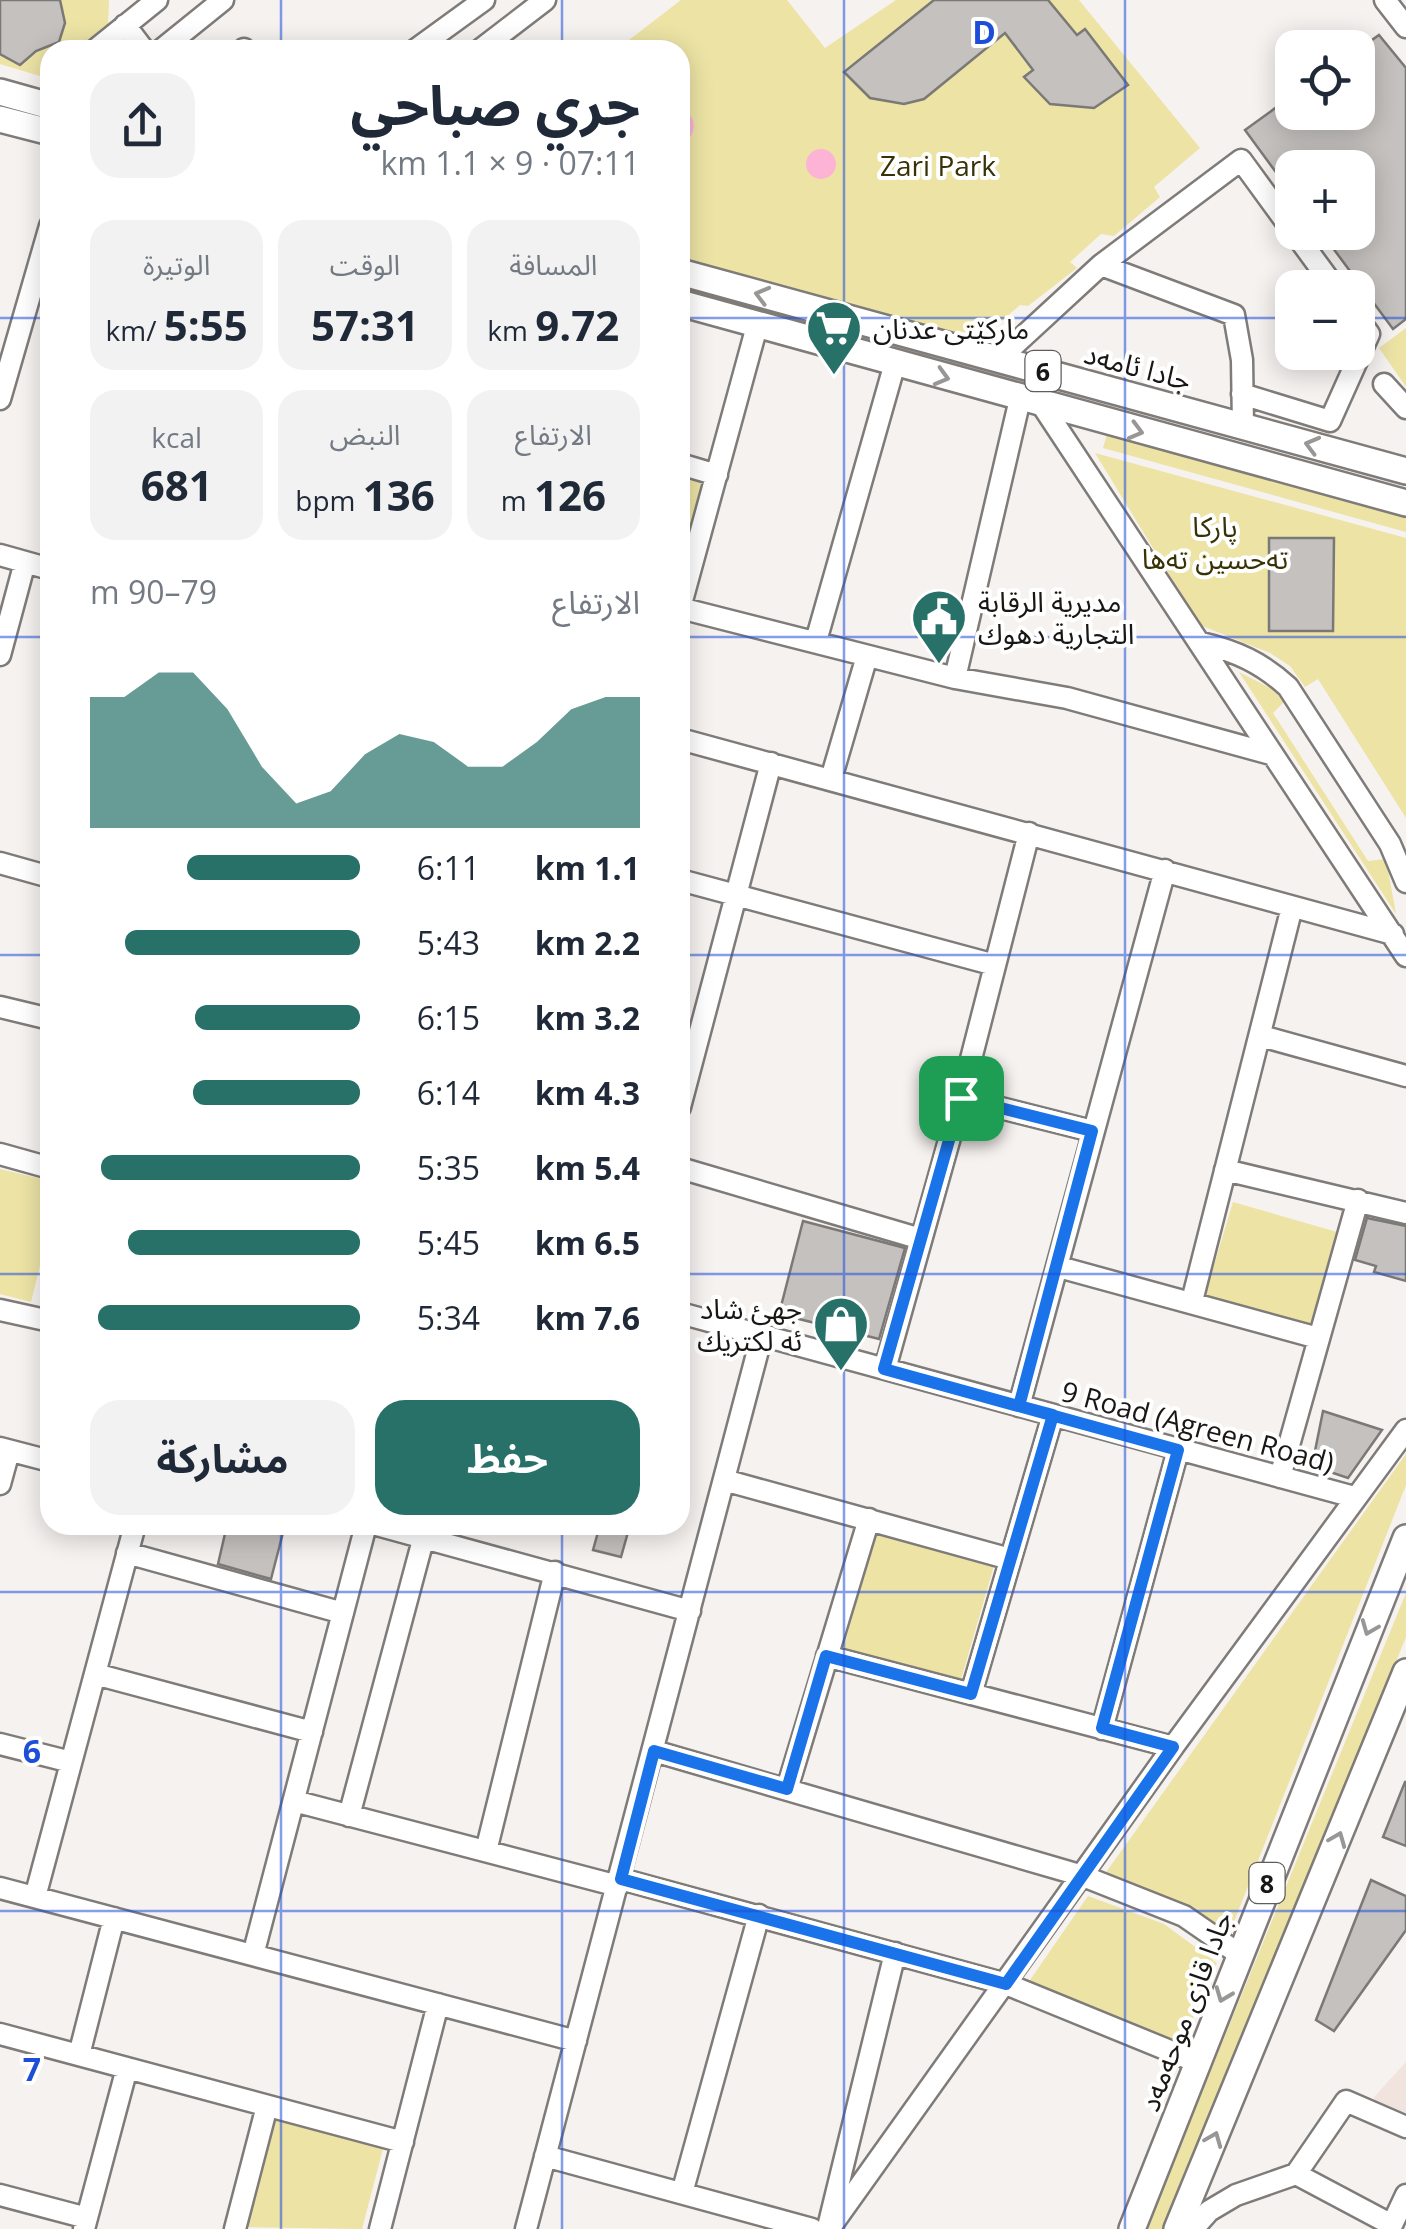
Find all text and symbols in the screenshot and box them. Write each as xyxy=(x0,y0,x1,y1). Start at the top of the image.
text: D xyxy=(972,10,996,53)
map controls xyxy=(1275,30,1375,370)
button: locate xyxy=(1275,30,1375,130)
text: جري صباحي xyxy=(350,66,640,141)
button: share xyxy=(90,73,195,178)
text: 07:11 · 9 × 1.1 km xyxy=(380,141,640,184)
park label: Zari Park xyxy=(880,146,996,184)
button: + xyxy=(1275,150,1375,250)
text: الوتيرة xyxy=(143,245,210,283)
text: الوقت xyxy=(330,245,400,283)
text: المسافة xyxy=(509,245,597,283)
button: − xyxy=(1275,270,1375,370)
one-way arrow xyxy=(754,285,771,306)
text: 5:55 xyxy=(164,296,248,353)
text: 57:31 xyxy=(311,296,419,353)
text: 9.72 xyxy=(535,296,619,353)
supermarket icon: مارکێتی عدنان xyxy=(804,298,864,377)
place label: مارکێتی عدنان xyxy=(873,309,1029,347)
text: /km xyxy=(106,311,164,349)
text: km xyxy=(487,311,535,349)
street label: جادا ئامەد xyxy=(1080,334,1196,398)
road number: 6 xyxy=(1026,351,1060,391)
one-way arrow xyxy=(933,365,951,386)
text: النبض xyxy=(330,415,401,453)
text: الارتفاع xyxy=(515,415,592,453)
text: kcal xyxy=(151,418,202,456)
one-way arrow xyxy=(1127,419,1144,440)
one-way arrow xyxy=(1304,435,1321,456)
text: 681 xyxy=(141,456,213,513)
text: 136 xyxy=(363,466,435,523)
text: 126 xyxy=(534,466,606,523)
text: bpm xyxy=(295,481,363,519)
text: m xyxy=(501,481,534,519)
park label: پارکا تەحسین تەها xyxy=(1142,507,1288,577)
text: 79–90 m xyxy=(90,570,217,613)
text: الارتفاع xyxy=(552,580,640,623)
place label: مديرية الرقابة التجارية دهوك xyxy=(978,582,1134,652)
public building icon: مديرية الرقابة التجارية دهوك xyxy=(909,587,969,666)
text: 6:11 xyxy=(417,846,480,889)
text: 1.1 km xyxy=(535,846,640,889)
text: 5:43 xyxy=(417,921,480,964)
text: 2.2 km xyxy=(535,921,640,964)
text: 6:15 xyxy=(417,996,480,1039)
text: 3.2 km xyxy=(535,996,640,1039)
pin xyxy=(919,1056,1004,1141)
text: 6:14 xyxy=(417,1071,480,1114)
text: 4.3 km xyxy=(535,1071,640,1114)
icon: arrive xyxy=(934,1071,989,1126)
text: 5:35 xyxy=(417,1146,480,1189)
text: 5.4 km xyxy=(535,1146,640,1189)
text: 5:45 xyxy=(417,1221,480,1264)
text: 6.5 km xyxy=(535,1221,640,1264)
place label: جهئ شاد ئه لكتريك xyxy=(697,1289,802,1359)
shop icon: جهئ شاد ئه لكتريك xyxy=(811,1294,871,1373)
text: 5:34 xyxy=(417,1296,480,1339)
text: 7.6 km xyxy=(535,1296,640,1339)
street label: 9 Road (Agreen Road) xyxy=(1057,1371,1339,1481)
button: مشاركة xyxy=(90,1400,355,1515)
button: حفظ xyxy=(375,1400,640,1515)
one-way arrow xyxy=(1361,1618,1381,1636)
text: 6 xyxy=(23,1729,41,1772)
one-way arrow xyxy=(1327,1831,1347,1848)
road number: 8 xyxy=(1250,1863,1284,1903)
street label: جادا قازی موحەمەد xyxy=(1129,1906,1241,2116)
one-way arrow xyxy=(1215,1985,1235,2003)
text: 7 xyxy=(23,2047,41,2090)
one-way arrow xyxy=(1203,2131,1223,2149)

